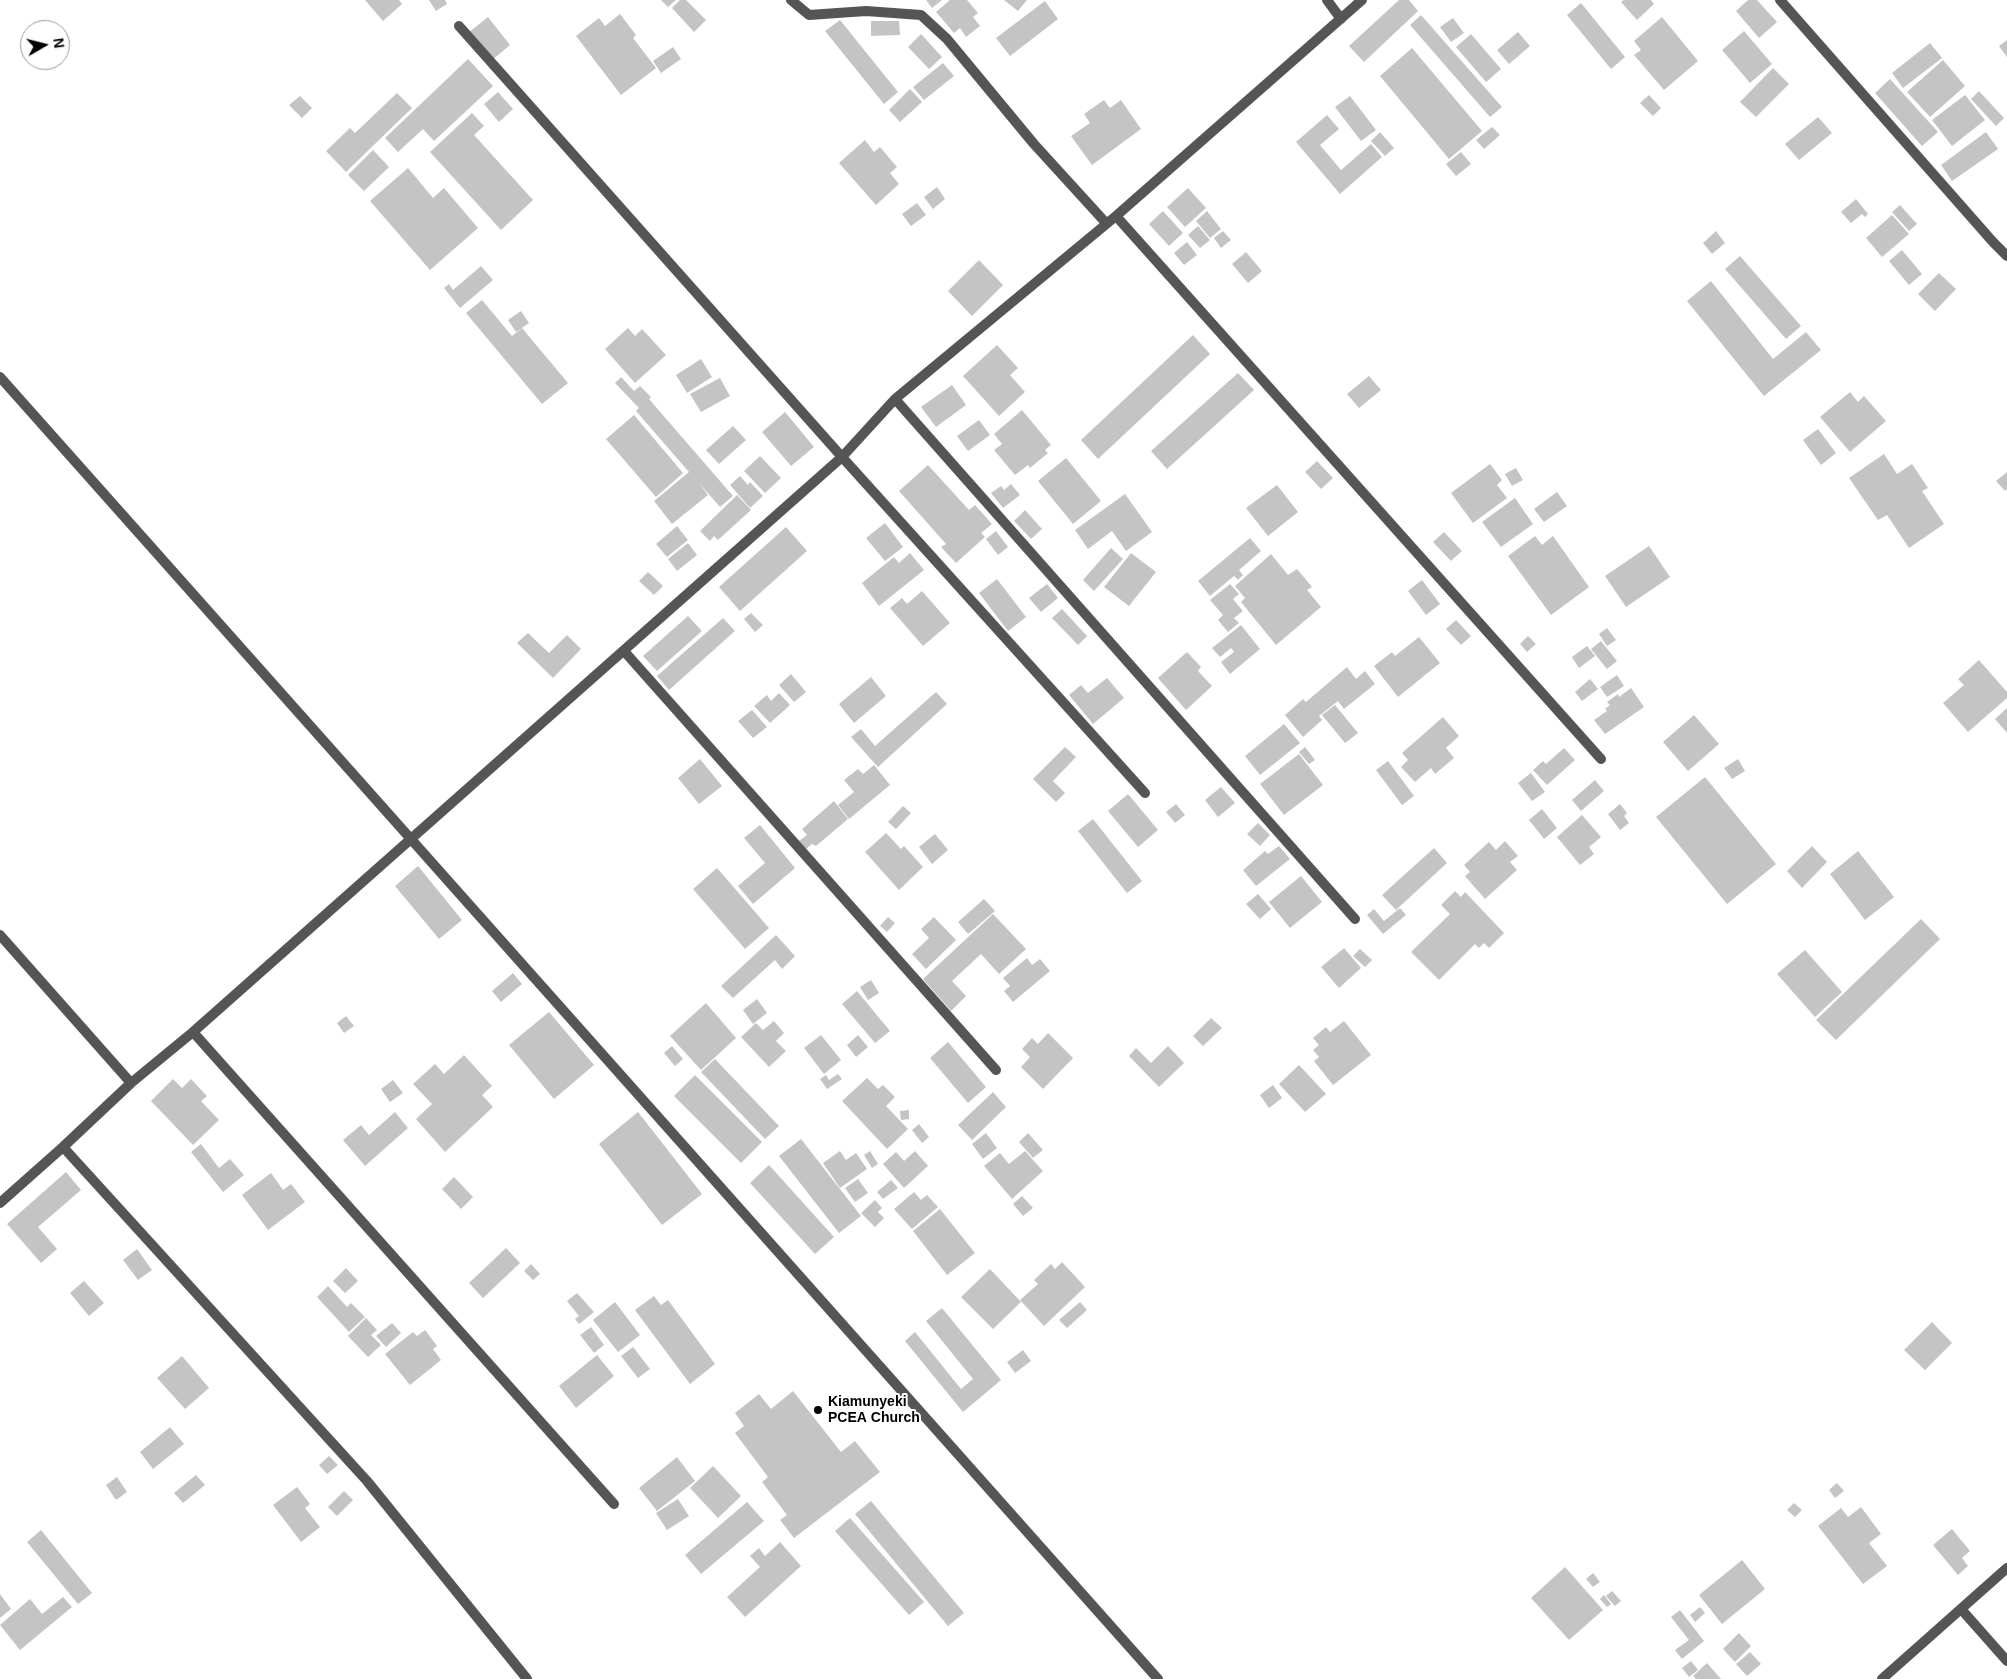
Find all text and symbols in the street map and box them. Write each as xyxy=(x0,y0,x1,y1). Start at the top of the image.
north arrow xyxy=(20,20,70,70)
text: N xyxy=(50,37,67,49)
place label: Kiamunyeki PCEA Church xyxy=(828,1394,920,1426)
marker: Kiamunyeki PCEA Church xyxy=(812,1404,824,1416)

